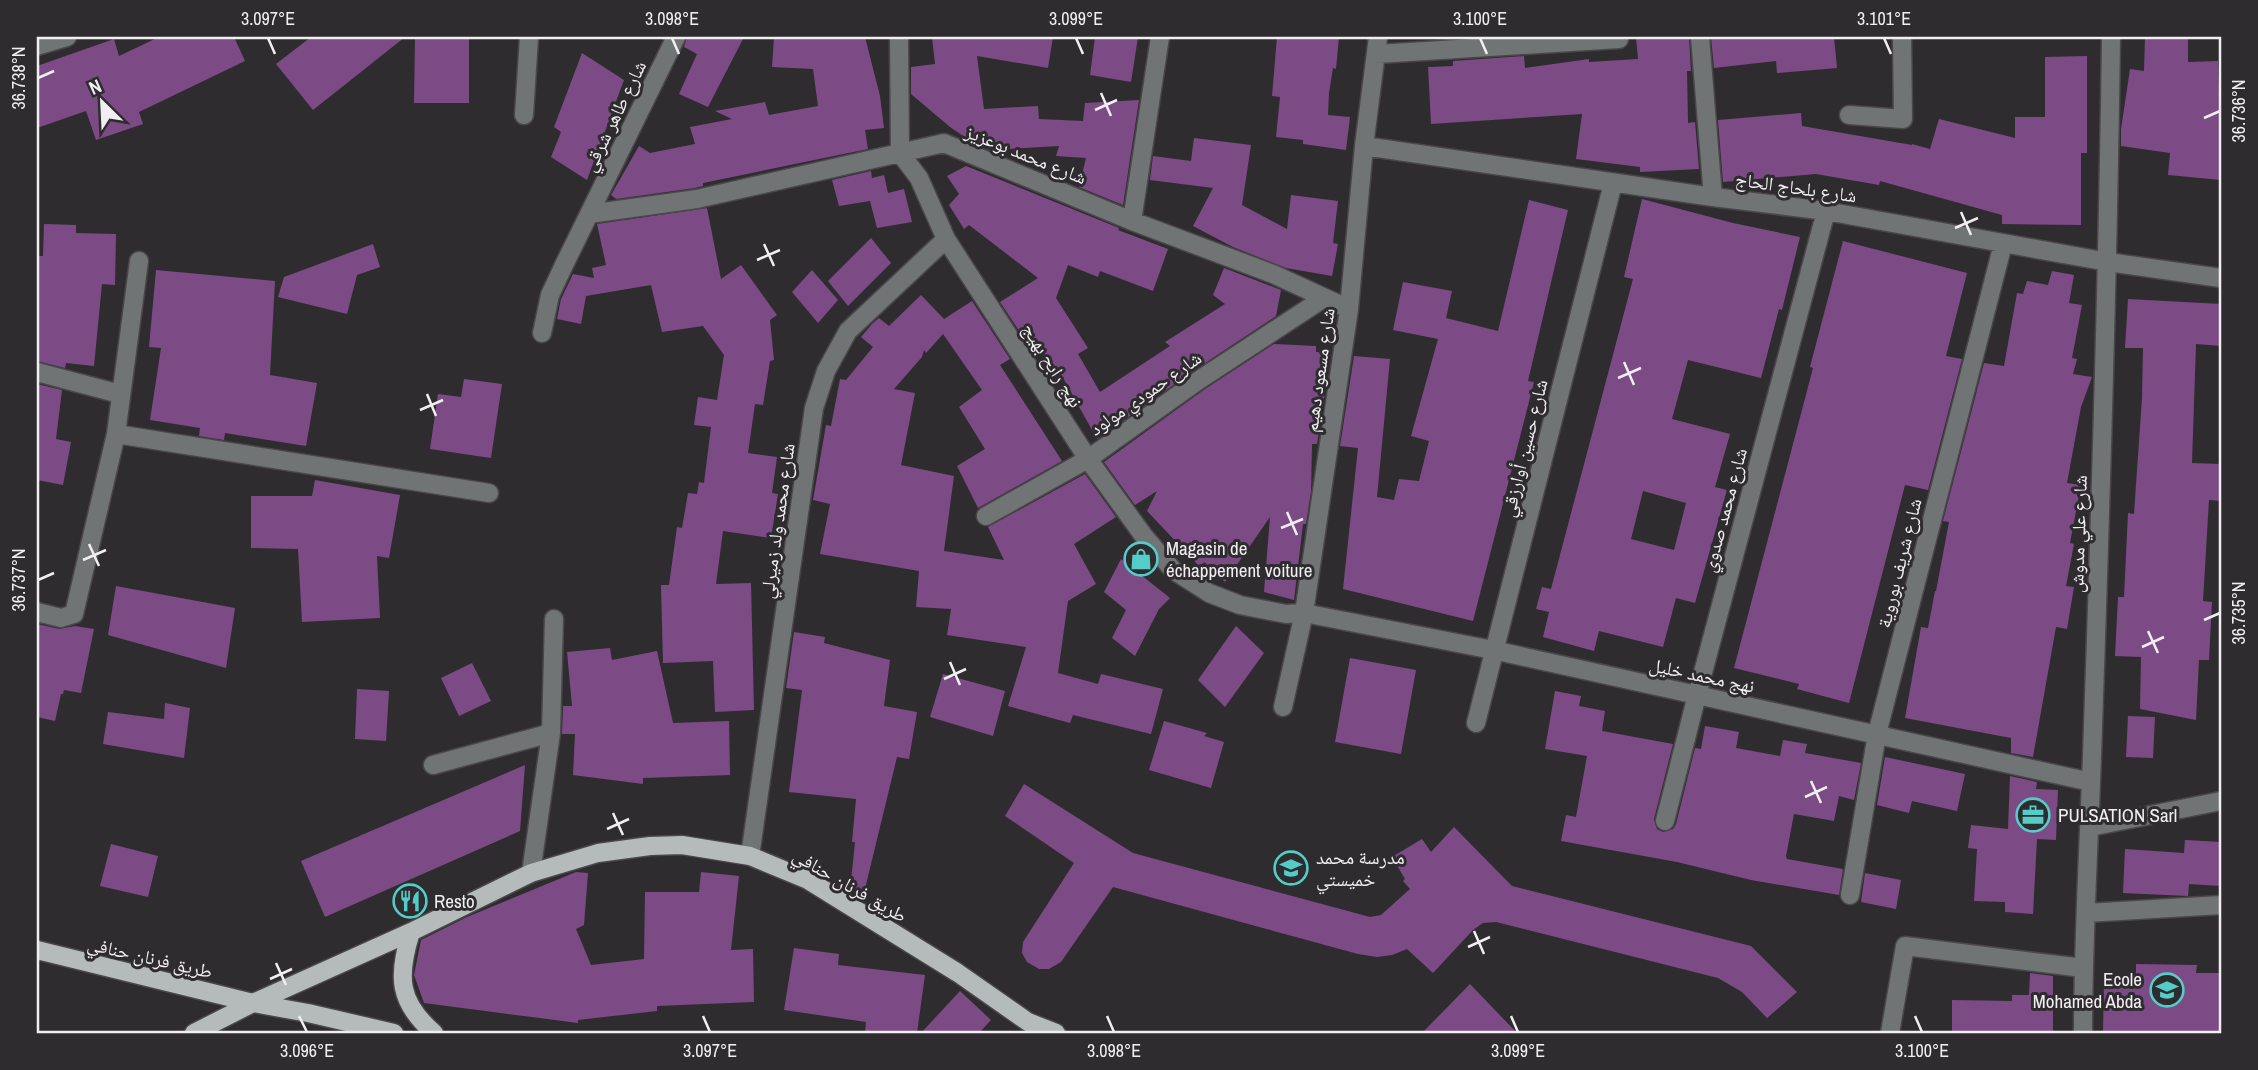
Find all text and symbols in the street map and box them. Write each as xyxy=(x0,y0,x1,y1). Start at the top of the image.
text: 3.097°E xyxy=(241,6,295,31)
text: 3.098°E xyxy=(645,6,699,31)
text: 3.099°E xyxy=(1049,6,1103,31)
text: 3.100°E xyxy=(1453,6,1507,31)
text: 3.101°E xyxy=(1857,6,1911,31)
text: 36.738°N xyxy=(6,47,31,110)
street label: شارع طاهر شرقي xyxy=(576,56,655,177)
north arrow xyxy=(66,66,136,136)
text: N xyxy=(85,72,106,101)
text: 36.736°N xyxy=(2226,80,2251,143)
street label: شارع محمد بوعزيز xyxy=(961,117,1090,190)
street label: شارع بلحاج الحاج xyxy=(1734,166,1858,208)
street label: شارع مسعود دهيم xyxy=(1297,306,1341,434)
street label: نهج رابح بهيج xyxy=(1017,318,1089,412)
street label: شارع حمودي مولود xyxy=(1084,345,1208,444)
street label: شارع حسين أوارزقي xyxy=(1494,376,1556,520)
street label: شارع محمد ولد زميرلي xyxy=(753,442,804,601)
street label: شارع محمد صدوي xyxy=(1695,445,1756,576)
street label: شارع علي مدوش xyxy=(2063,475,2096,593)
street label: شارع شريف بوروية xyxy=(1870,496,1928,630)
place label: Magasin de échappement voiture xyxy=(1166,535,1312,583)
shop icon: Magasin de échappement voiture xyxy=(1122,540,1160,578)
text: 36.737°N xyxy=(6,549,31,612)
text: 36.735°N xyxy=(2226,582,2251,645)
street label: نهج محمد خليل xyxy=(1647,651,1757,699)
office icon: PULSATION Sarl xyxy=(2014,796,2052,834)
place label: PULSATION Sarl xyxy=(2058,802,2177,828)
street label: طريق فرنان حنافي xyxy=(787,842,912,931)
place label: مدرسة محمد خميستي xyxy=(1316,844,1405,895)
school or university icon: مدرسة محمد خميستي xyxy=(1272,849,1310,887)
restaurant icon: Resto xyxy=(391,882,429,920)
place label: Resto xyxy=(434,888,475,914)
street label: طريق فرنان حنافي xyxy=(84,930,215,987)
place label: Ecole Mohamed Abda xyxy=(2033,966,2142,1014)
school or university icon: Ecole Mohamed Abda xyxy=(2148,971,2186,1009)
text: 3.096°E xyxy=(280,1038,334,1063)
text: 3.097°E xyxy=(683,1038,737,1063)
text: 3.098°E xyxy=(1087,1038,1141,1063)
text: 3.099°E xyxy=(1491,1038,1545,1063)
text: 3.100°E xyxy=(1895,1038,1949,1063)

